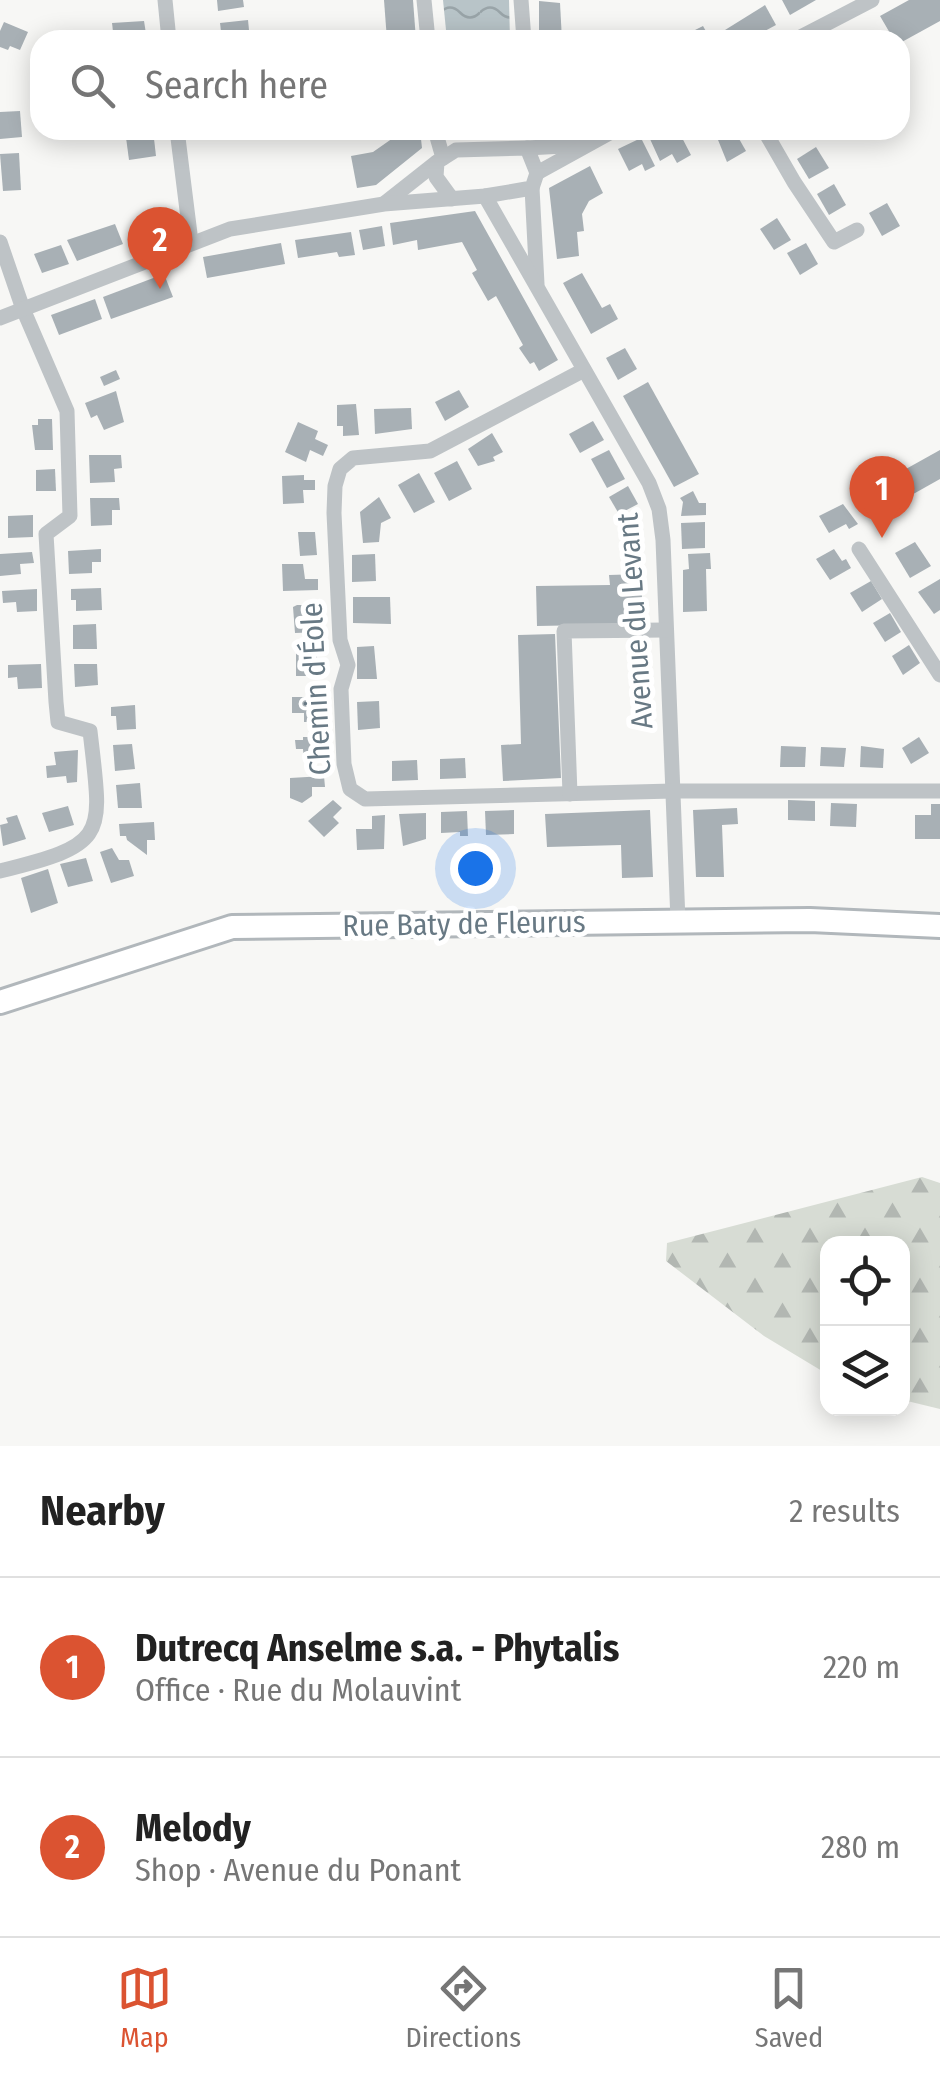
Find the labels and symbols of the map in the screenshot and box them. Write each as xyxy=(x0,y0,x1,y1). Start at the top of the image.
pin: 2 xyxy=(128,206,192,289)
pin: 1 xyxy=(850,456,914,538)
street label: Avenue du Levant xyxy=(609,512,661,730)
street label: Chemin d'Éole xyxy=(293,602,339,776)
your location xyxy=(450,843,501,894)
street label: Rue Baty de Fleurus xyxy=(342,904,586,944)

